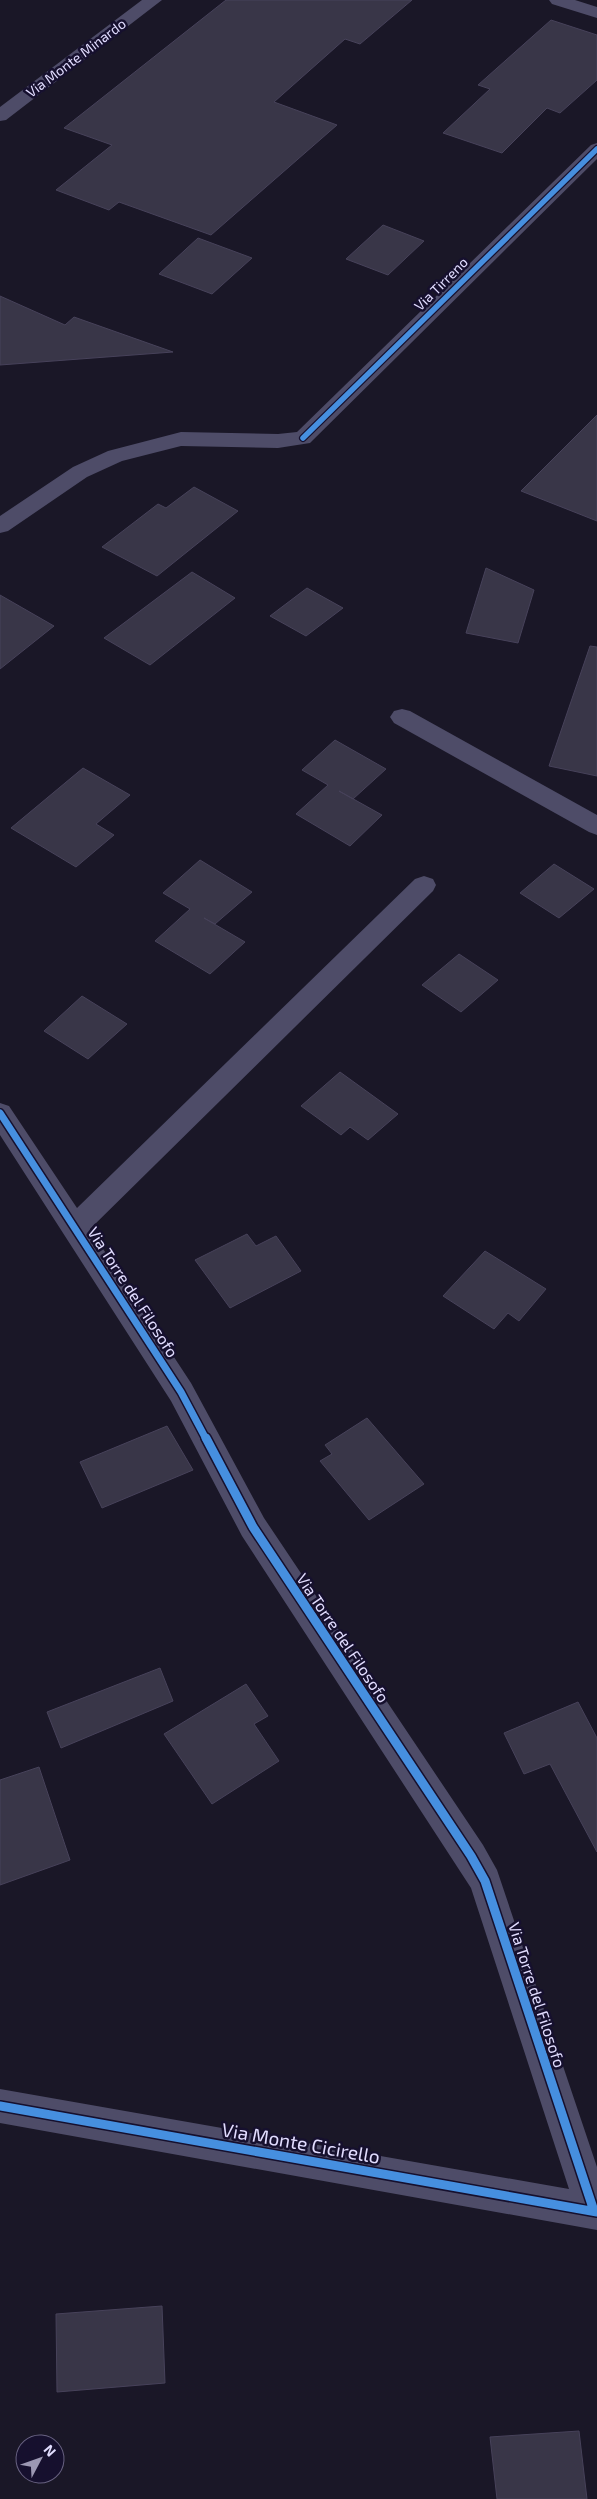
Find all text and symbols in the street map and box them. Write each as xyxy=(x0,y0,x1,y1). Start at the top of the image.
street label: Via Monte Minardo xyxy=(23,15,129,101)
street label: Via Tirreno xyxy=(410,253,471,314)
street label: Via Torre del Filosofo xyxy=(84,1223,183,1360)
street label: Via Torre del Filosofo xyxy=(293,1570,394,1706)
street label: Via Torre del Filosofo xyxy=(505,1920,570,2070)
street label: Via Monte Cicirello xyxy=(220,2117,382,2168)
north arrow xyxy=(15,2434,65,2484)
text: N xyxy=(40,2441,60,2460)

